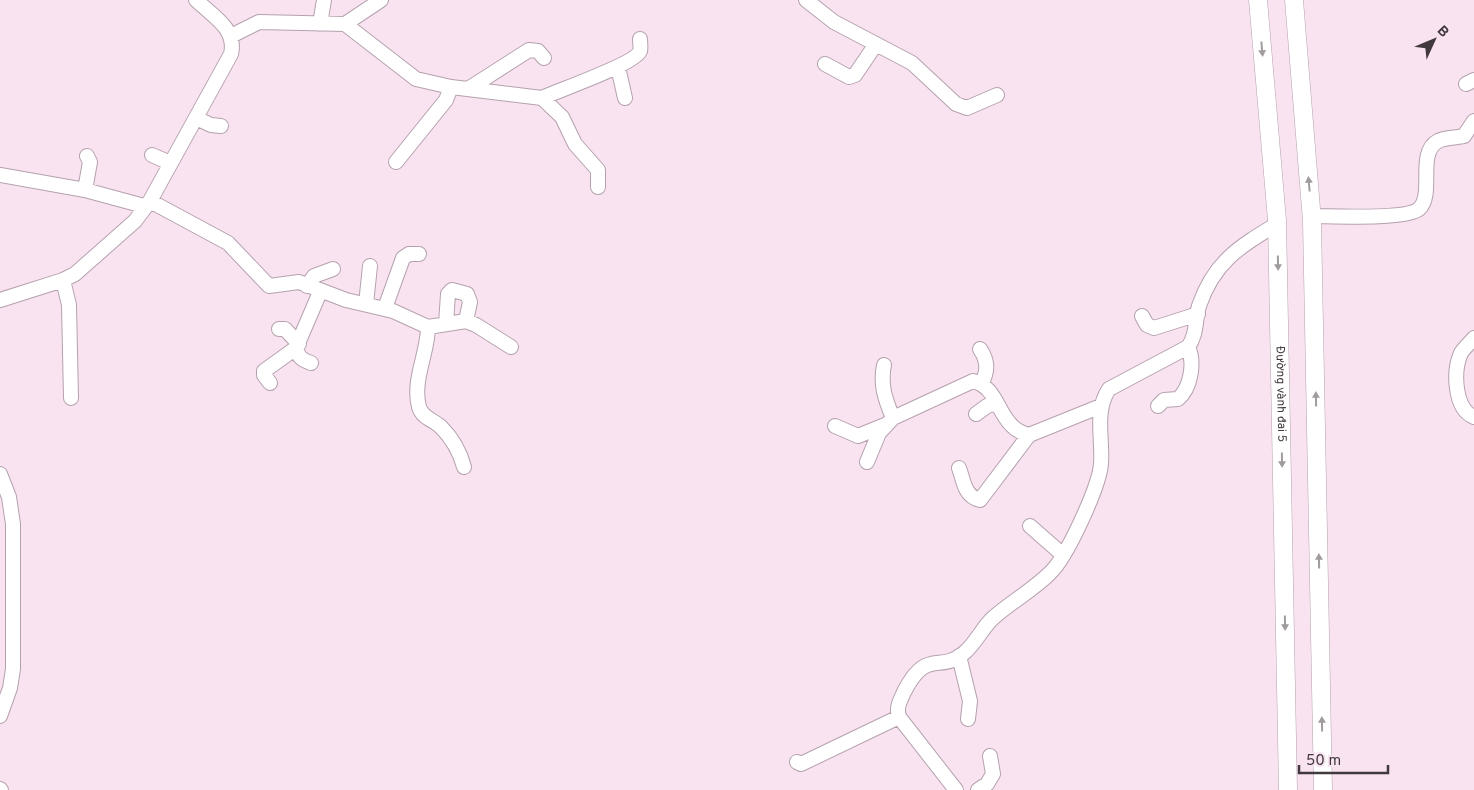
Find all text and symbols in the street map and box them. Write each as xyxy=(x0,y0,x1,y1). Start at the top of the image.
north arrow xyxy=(1409,15,1459,65)
text: B xyxy=(1433,23,1452,41)
one-way arrow xyxy=(1258,41,1266,57)
one-way arrow xyxy=(1305,176,1313,192)
one-way arrow xyxy=(1274,255,1282,271)
street label: Đường vành đai 5 xyxy=(1271,346,1289,442)
one-way arrow xyxy=(1311,391,1319,407)
one-way arrow xyxy=(1278,453,1286,469)
one-way arrow xyxy=(1315,553,1323,569)
one-way arrow xyxy=(1281,615,1289,631)
one-way arrow xyxy=(1318,716,1326,732)
scale bar xyxy=(1299,742,1388,774)
text: 50 m xyxy=(1306,752,1341,771)

